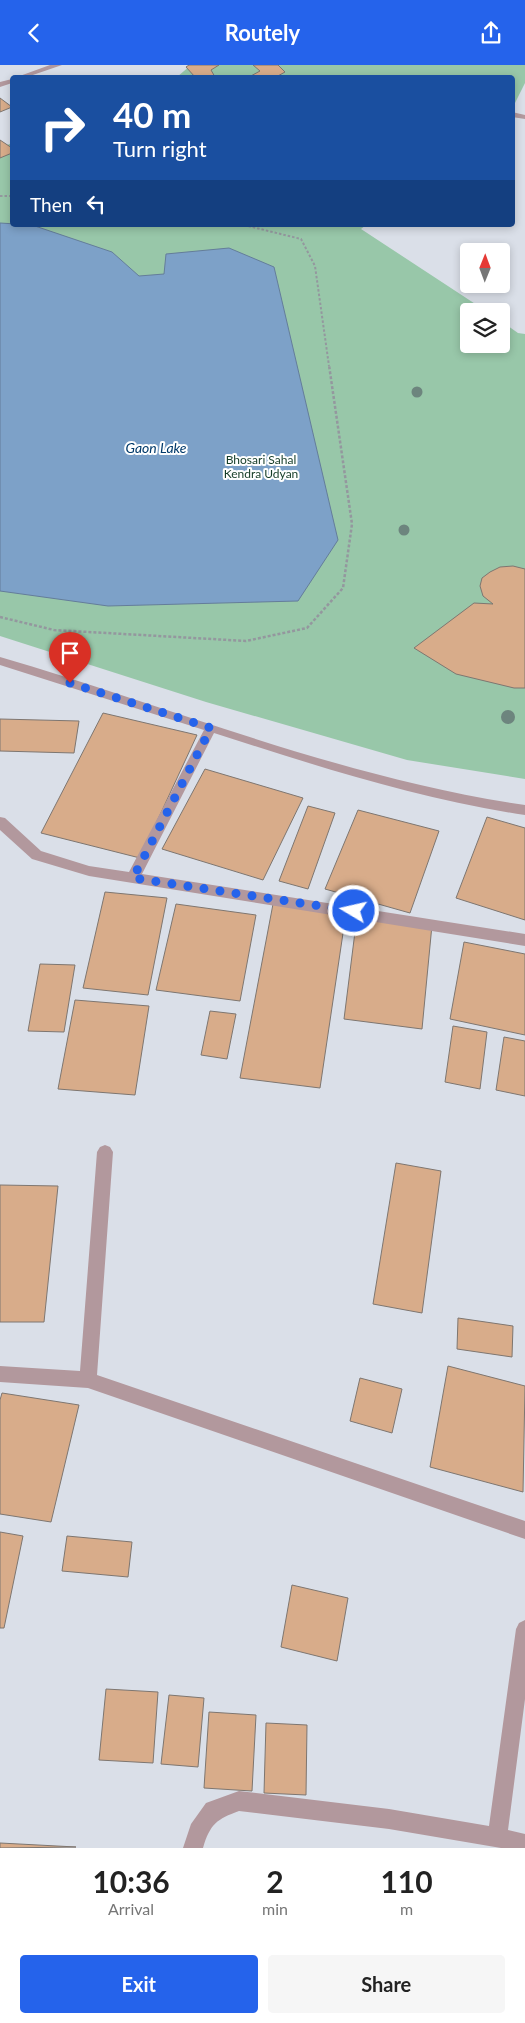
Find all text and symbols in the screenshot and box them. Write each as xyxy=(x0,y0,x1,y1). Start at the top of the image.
icon: back xyxy=(20,19,48,47)
text: Routely xyxy=(225,19,300,46)
icon: share xyxy=(477,19,505,47)
text: 40 m xyxy=(113,93,191,135)
icon: right xyxy=(30,95,95,160)
text: Turn right xyxy=(113,135,207,162)
icon: left xyxy=(82,190,110,218)
text: Then xyxy=(30,193,72,216)
north arrow xyxy=(460,243,510,293)
map controls xyxy=(460,243,510,353)
button: layers xyxy=(460,303,510,353)
water label: Gaon Lake xyxy=(125,439,187,456)
park label: Bhosari Sahal Kendra Udyan xyxy=(224,452,298,481)
pin xyxy=(49,632,91,683)
icon: arrive xyxy=(56,639,84,667)
position arrow xyxy=(327,884,379,936)
text: 10:36 xyxy=(92,1863,170,1899)
text: 2 xyxy=(266,1863,284,1899)
text: 110 xyxy=(380,1863,433,1899)
text: Arrival xyxy=(108,1899,154,1918)
text: min xyxy=(262,1899,288,1918)
text: m xyxy=(400,1899,413,1918)
button: Exit xyxy=(20,1955,258,2013)
button: Share xyxy=(268,1955,505,2013)

